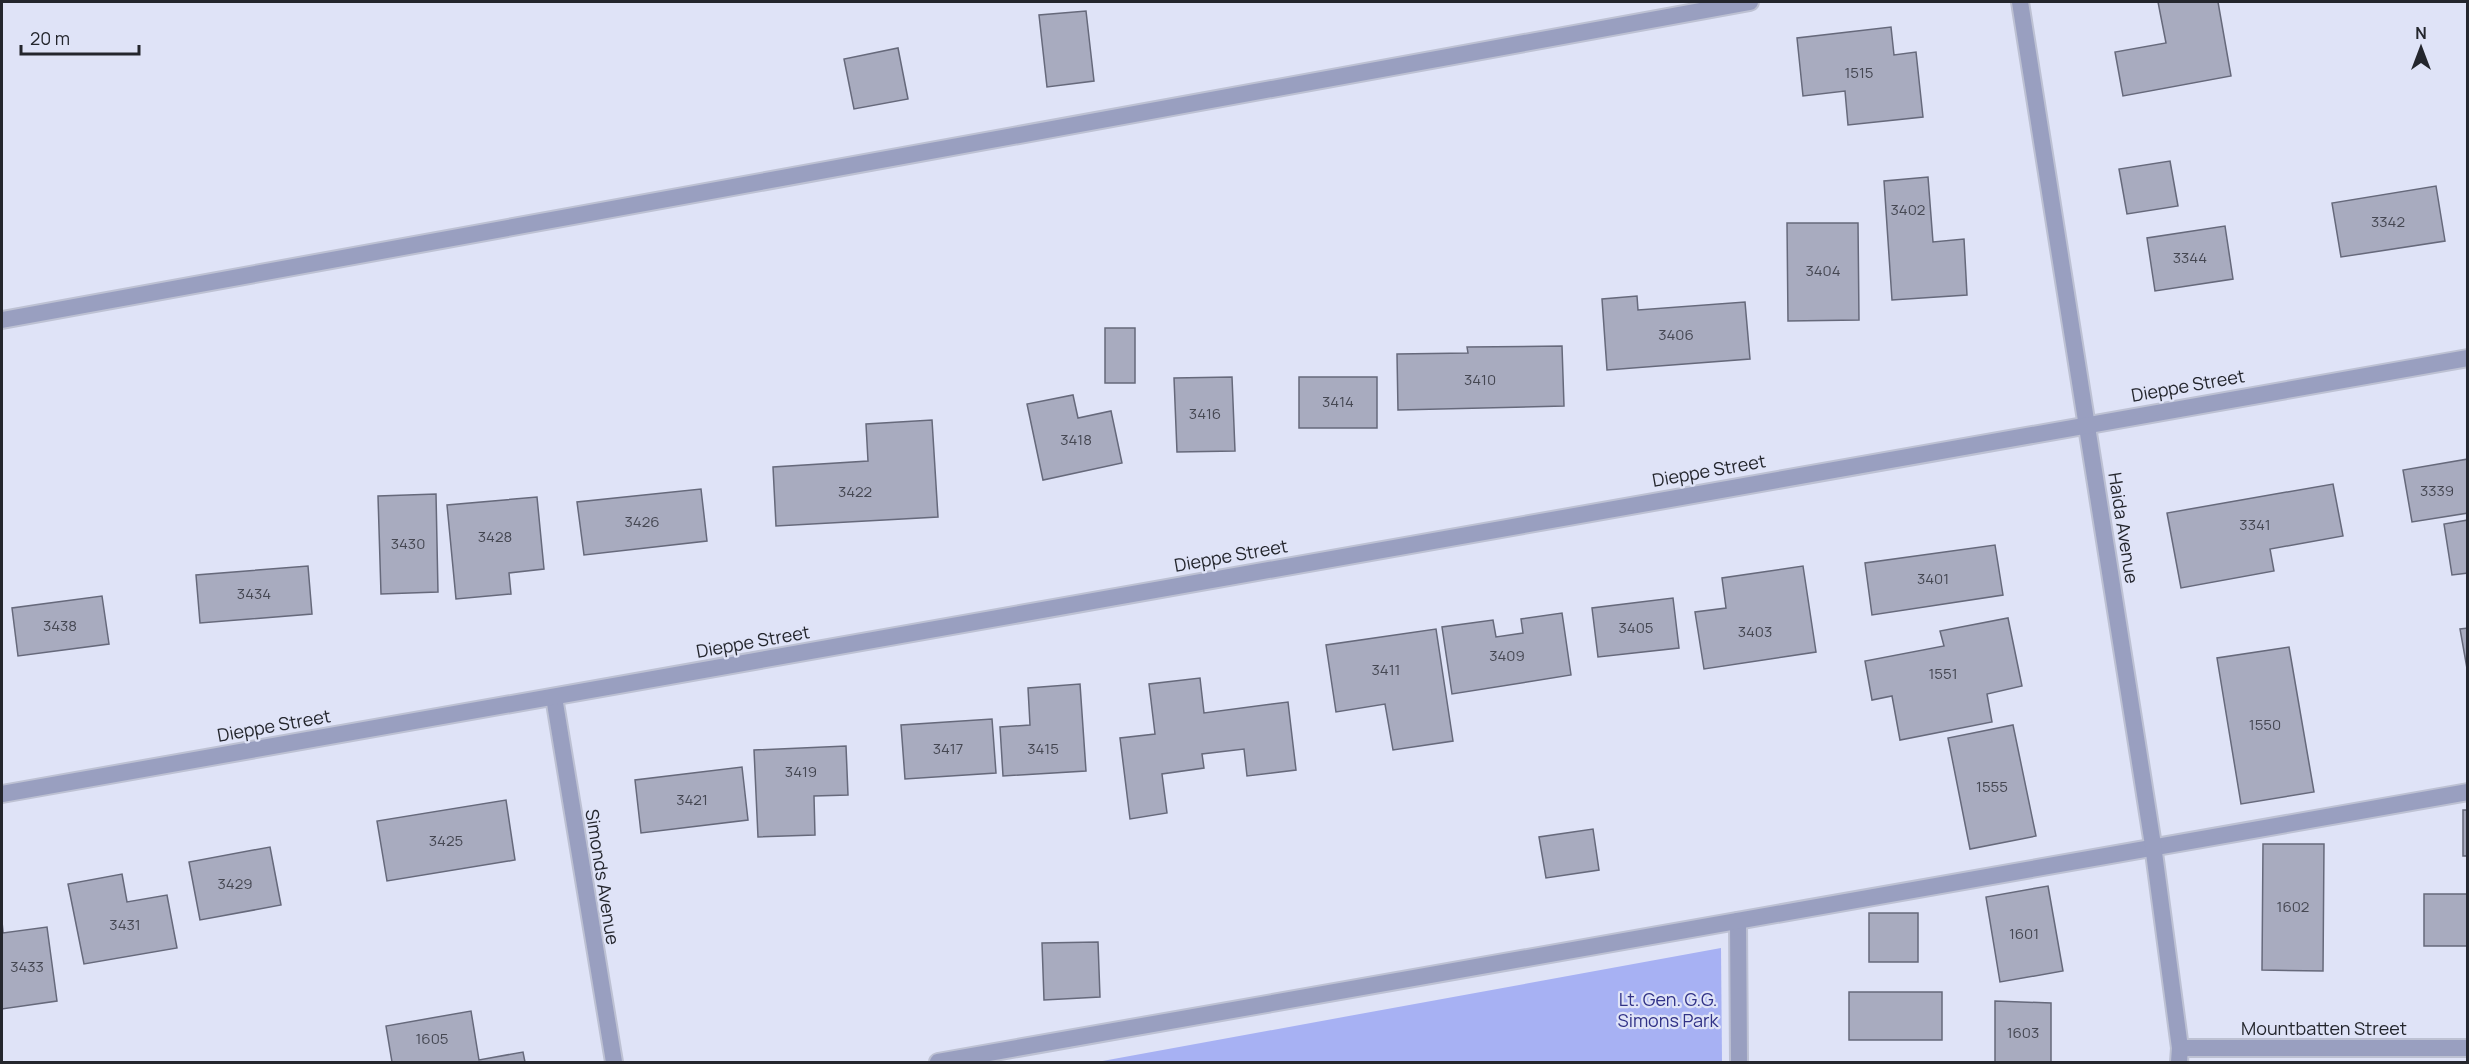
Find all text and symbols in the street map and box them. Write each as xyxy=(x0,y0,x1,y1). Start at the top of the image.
scale bar xyxy=(21,18,140,56)
north arrow xyxy=(2391,18,2451,78)
text: N xyxy=(2415,22,2427,44)
text: 20 m xyxy=(30,26,70,50)
house number: 1515 xyxy=(1844,62,1874,83)
house number: 3402 xyxy=(1891,199,1925,220)
house number: 3342 xyxy=(2371,211,2405,232)
house number: 3344 xyxy=(2173,247,2207,268)
house number: 3404 xyxy=(1805,260,1841,281)
house number: 3406 xyxy=(1658,324,1694,345)
street label: Dieppe Street xyxy=(2129,363,2246,407)
house number: 3410 xyxy=(1464,369,1496,390)
house number: 3414 xyxy=(1322,391,1354,412)
house number: 3416 xyxy=(1189,403,1221,424)
house number: 3418 xyxy=(1060,429,1092,450)
street label: Dieppe Street xyxy=(1650,448,1767,492)
street label: Haida Avenue xyxy=(2103,470,2145,585)
house number: 3339 xyxy=(2420,480,2454,501)
house number: 3422 xyxy=(838,481,872,502)
house number: 3426 xyxy=(625,511,660,532)
house number: 3341 xyxy=(2239,514,2271,535)
house number: 3428 xyxy=(478,526,512,547)
house number: 3430 xyxy=(391,533,425,554)
street label: Dieppe Street xyxy=(1172,533,1289,577)
house number: 3401 xyxy=(1917,568,1949,589)
house number: 3434 xyxy=(237,583,271,604)
house number: 3438 xyxy=(43,615,77,636)
house number: 3405 xyxy=(1619,617,1653,638)
street label: Dieppe Street xyxy=(694,619,811,663)
house number: 3403 xyxy=(1738,621,1772,642)
house number: 3409 xyxy=(1489,645,1525,666)
house number: 3411 xyxy=(1372,659,1400,680)
house number: 1551 xyxy=(1928,663,1958,684)
street label: Dieppe Street xyxy=(215,703,332,747)
house number: 1550 xyxy=(2249,714,2281,735)
house number: 3417 xyxy=(933,738,963,759)
house number: 3415 xyxy=(1027,738,1059,759)
house number: 3419 xyxy=(785,761,817,782)
house number: 1555 xyxy=(1976,776,2008,797)
house number: 3421 xyxy=(676,789,708,810)
street label: Simonds Avenue xyxy=(580,807,626,946)
house number: 3425 xyxy=(429,830,463,851)
house number: 3429 xyxy=(218,873,253,894)
house number: 1602 xyxy=(2277,896,2309,917)
house number: 3431 xyxy=(109,914,141,935)
house number: 1601 xyxy=(2009,923,2039,944)
house number: 3433 xyxy=(10,956,44,977)
park label: Lt. Gen. G.G. Simons Park xyxy=(1618,987,1719,1032)
street label: Mountbatten Street xyxy=(2241,1016,2407,1040)
house number: 1603 xyxy=(2007,1022,2039,1043)
house number: 1605 xyxy=(416,1028,448,1049)

